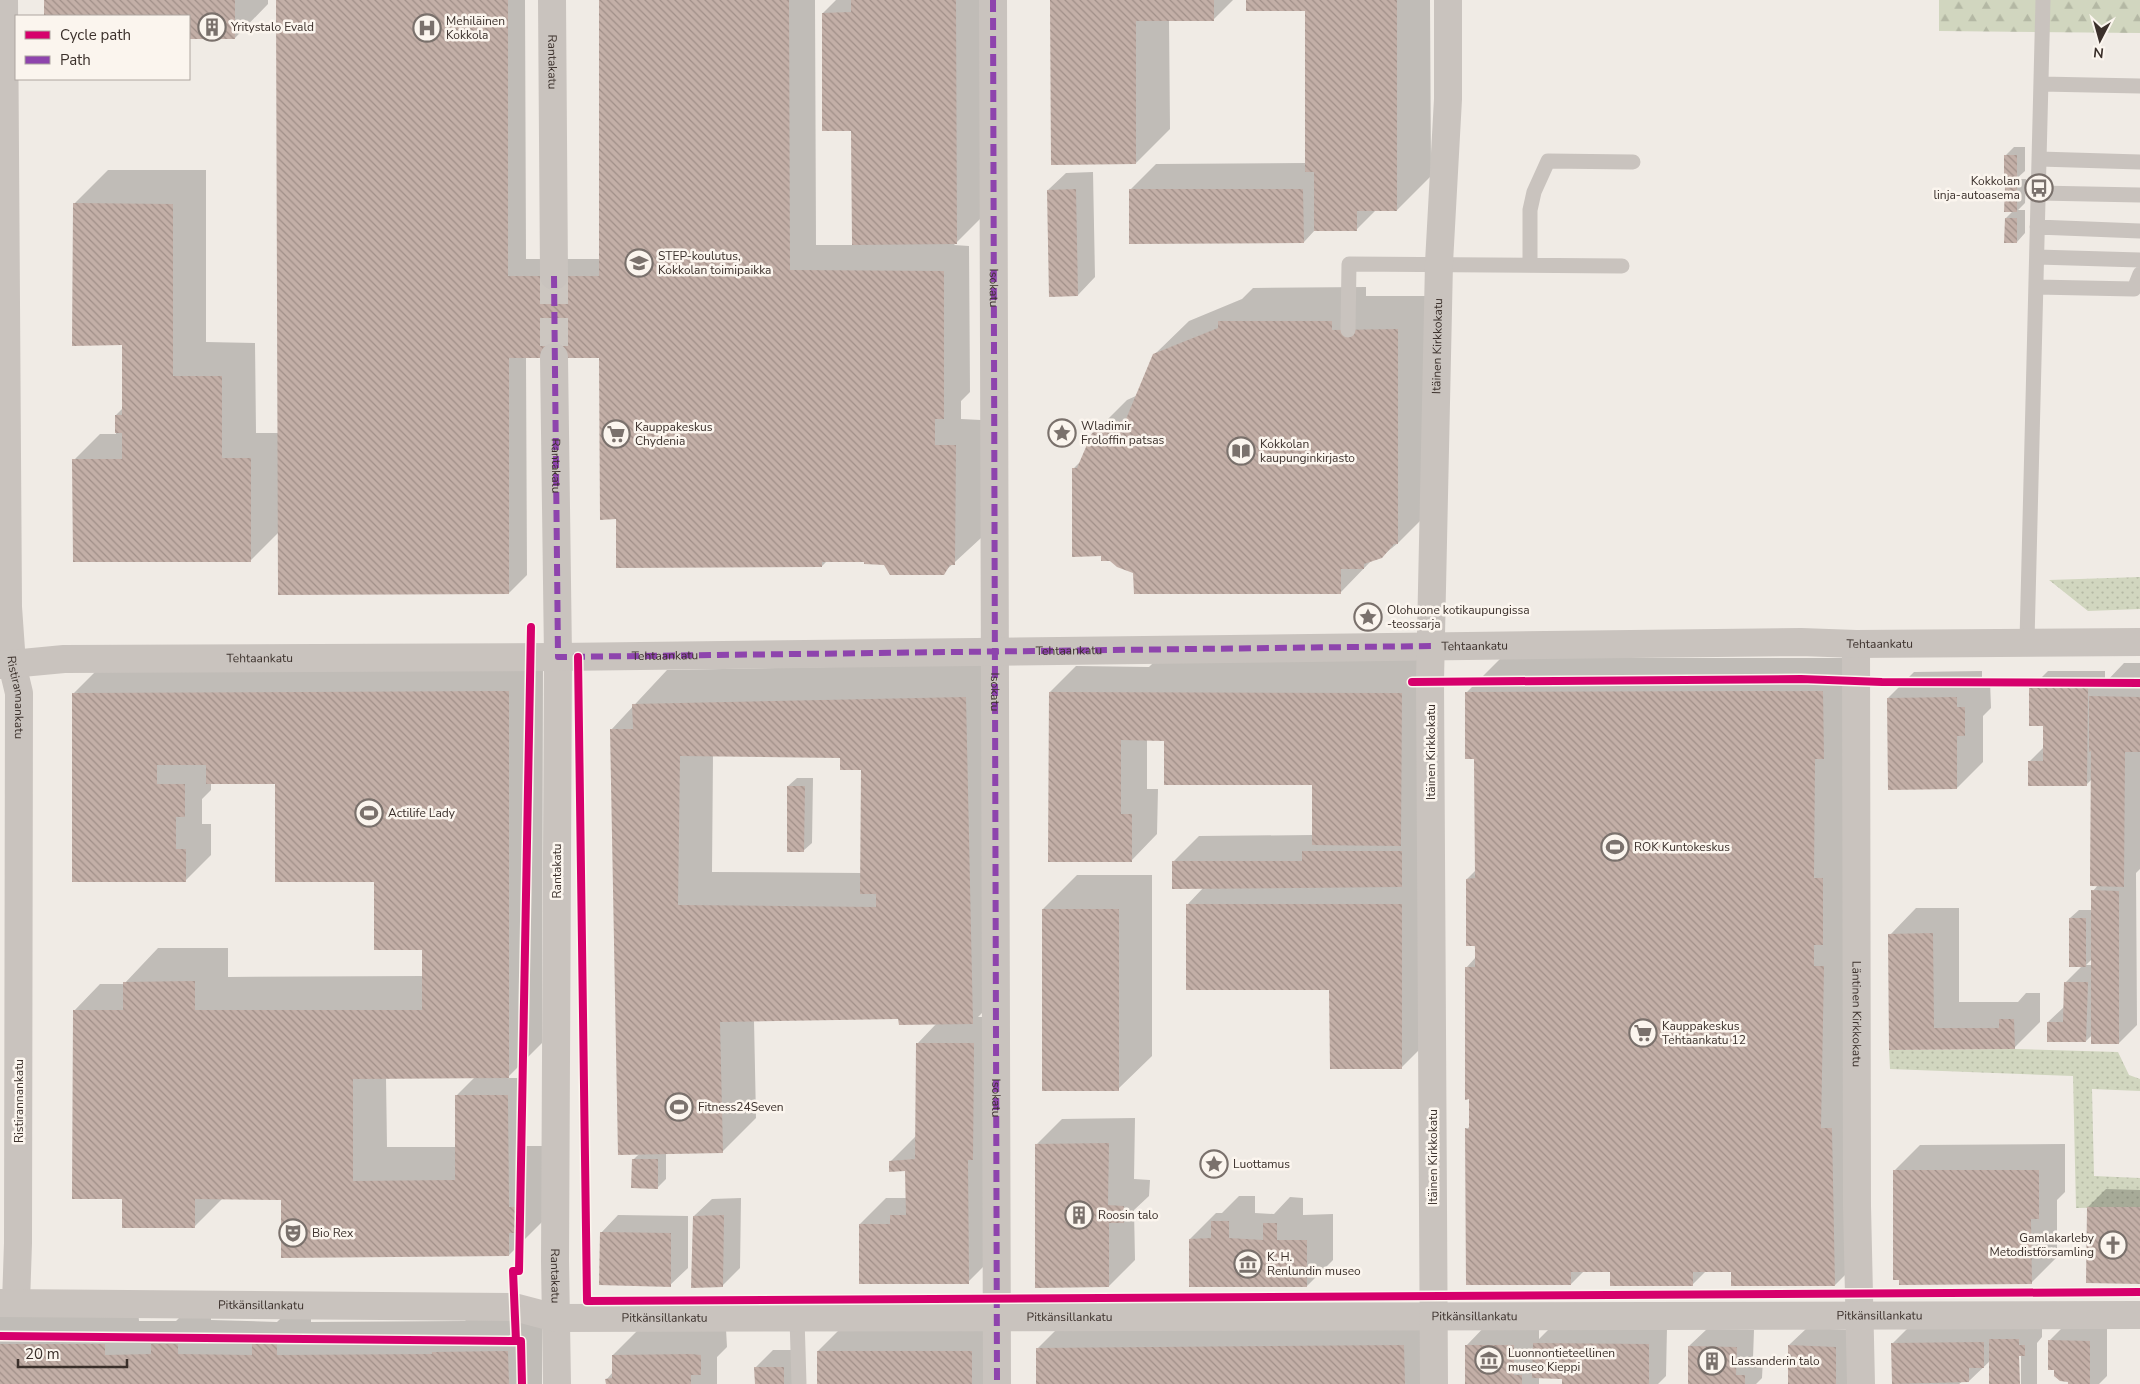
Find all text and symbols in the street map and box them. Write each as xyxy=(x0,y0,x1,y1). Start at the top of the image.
building icon: Yritystalo Evald xyxy=(197,12,227,42)
hospital icon: Mehiläinen Kokkola xyxy=(412,13,442,43)
place label: Mehiläinen Kokkola xyxy=(446,13,505,43)
legend xyxy=(15,15,190,80)
north arrow xyxy=(2075,15,2125,65)
place label: Yritystalo Evald xyxy=(230,19,314,35)
text: Cycle path xyxy=(60,25,131,45)
street label: Rantakatu xyxy=(544,34,561,90)
text: N xyxy=(2092,42,2105,62)
text: Path xyxy=(60,50,91,70)
place label: Kokkolan linja-autoasema xyxy=(1934,173,2020,203)
bus stop icon: Kokkolan linja-autoasema xyxy=(2024,173,2054,203)
school or university icon: STEP-koulutus, Kokkolan toimipaikka xyxy=(624,248,654,278)
place label: STEP-koulutus, Kokkolan toimipaikka xyxy=(658,248,771,278)
street label: Isokatu xyxy=(986,269,1002,307)
street label: Itäinen Kirkkokatu xyxy=(1428,298,1446,394)
place icon: Wladimir Froloffin patsas xyxy=(1047,418,1077,448)
place label: Wladimir Froloffin patsas xyxy=(1081,418,1165,448)
supermarket icon: Kauppakeskus Chydenia xyxy=(601,419,631,449)
place label: Kauppakeskus Chydenia xyxy=(635,419,713,449)
library icon: Kokkolan kaupunginkirjasto xyxy=(1226,436,1256,466)
place label: Kokkolan kaupunginkirjasto xyxy=(1260,436,1355,466)
street label: Rantakatu xyxy=(548,438,564,494)
place icon: Olohuone kotikaupungissa -teossarja xyxy=(1353,602,1383,632)
place label: Olohuone kotikaupungissa -teossarja xyxy=(1387,602,1530,632)
street label: Tehtaankatu xyxy=(1846,636,1913,652)
street label: Tehtaankatu xyxy=(1441,638,1508,654)
street label: Tehtaankatu xyxy=(1036,642,1102,659)
street label: Tehtaankatu xyxy=(632,647,698,664)
street label: Tehtaankatu xyxy=(226,650,293,666)
street label: Ristirannankatu xyxy=(3,655,27,739)
street label: Isokatu xyxy=(987,673,1003,711)
street label: Itäinen Kirkkokatu xyxy=(1423,704,1439,800)
sports icon: Actilife Lady xyxy=(354,798,384,828)
place label: Actilife Lady xyxy=(388,805,456,821)
sports icon: ROK Kuntokeskus xyxy=(1600,832,1630,862)
place label: ROK Kuntokeskus xyxy=(1634,839,1730,855)
street label: Rantakatu xyxy=(549,844,565,898)
street label: Läntinen Kirkkokatu xyxy=(1849,961,1865,1067)
supermarket icon: Kauppakeskus Tehtaankatu 12 xyxy=(1628,1018,1658,1048)
place label: Kauppakeskus Tehtaankatu 12 xyxy=(1662,1018,1746,1048)
street label: Ristirannankatu xyxy=(11,1059,27,1143)
street label: Isokatu xyxy=(988,1079,1004,1117)
sports icon: Fitness24Seven xyxy=(664,1092,694,1122)
place label: Fitness24Seven xyxy=(698,1099,784,1115)
street label: Itäinen Kirkkokatu xyxy=(1425,1109,1441,1205)
place icon: Luottamus xyxy=(1199,1149,1229,1179)
place label: Luottamus xyxy=(1233,1156,1290,1172)
building icon: Roosin talo xyxy=(1064,1200,1094,1230)
place label: Roosin talo xyxy=(1098,1207,1159,1223)
theatre icon: Bio Rex xyxy=(278,1218,308,1248)
place label: Bio Rex xyxy=(312,1225,354,1241)
place label: Gamlakarleby Metodistförsamling xyxy=(1990,1230,2095,1260)
church icon: Gamlakarleby Metodistförsamling xyxy=(2098,1230,2128,1260)
street label: Rantakatu xyxy=(547,1248,564,1304)
museum icon: K. H. Renlundin museo xyxy=(1233,1249,1263,1279)
place label: K. H. Renlundin museo xyxy=(1267,1249,1361,1279)
street label: Pitkänsillankatu xyxy=(218,1297,304,1313)
street label: Pitkänsillankatu xyxy=(1837,1307,1923,1324)
street label: Pitkänsillankatu xyxy=(1432,1308,1518,1324)
street label: Pitkänsillankatu xyxy=(1027,1309,1113,1325)
street label: Pitkänsillankatu xyxy=(622,1310,708,1326)
scale bar xyxy=(18,1336,126,1368)
text: 20 m xyxy=(25,1344,60,1364)
museum icon: Luonnontieteellinen museo Kieppi xyxy=(1474,1345,1504,1375)
place label: Luonnontieteellinen museo Kieppi xyxy=(1508,1345,1615,1375)
building icon: Lassanderin talo xyxy=(1697,1346,1727,1376)
place label: Lassanderin talo xyxy=(1731,1353,1820,1369)

